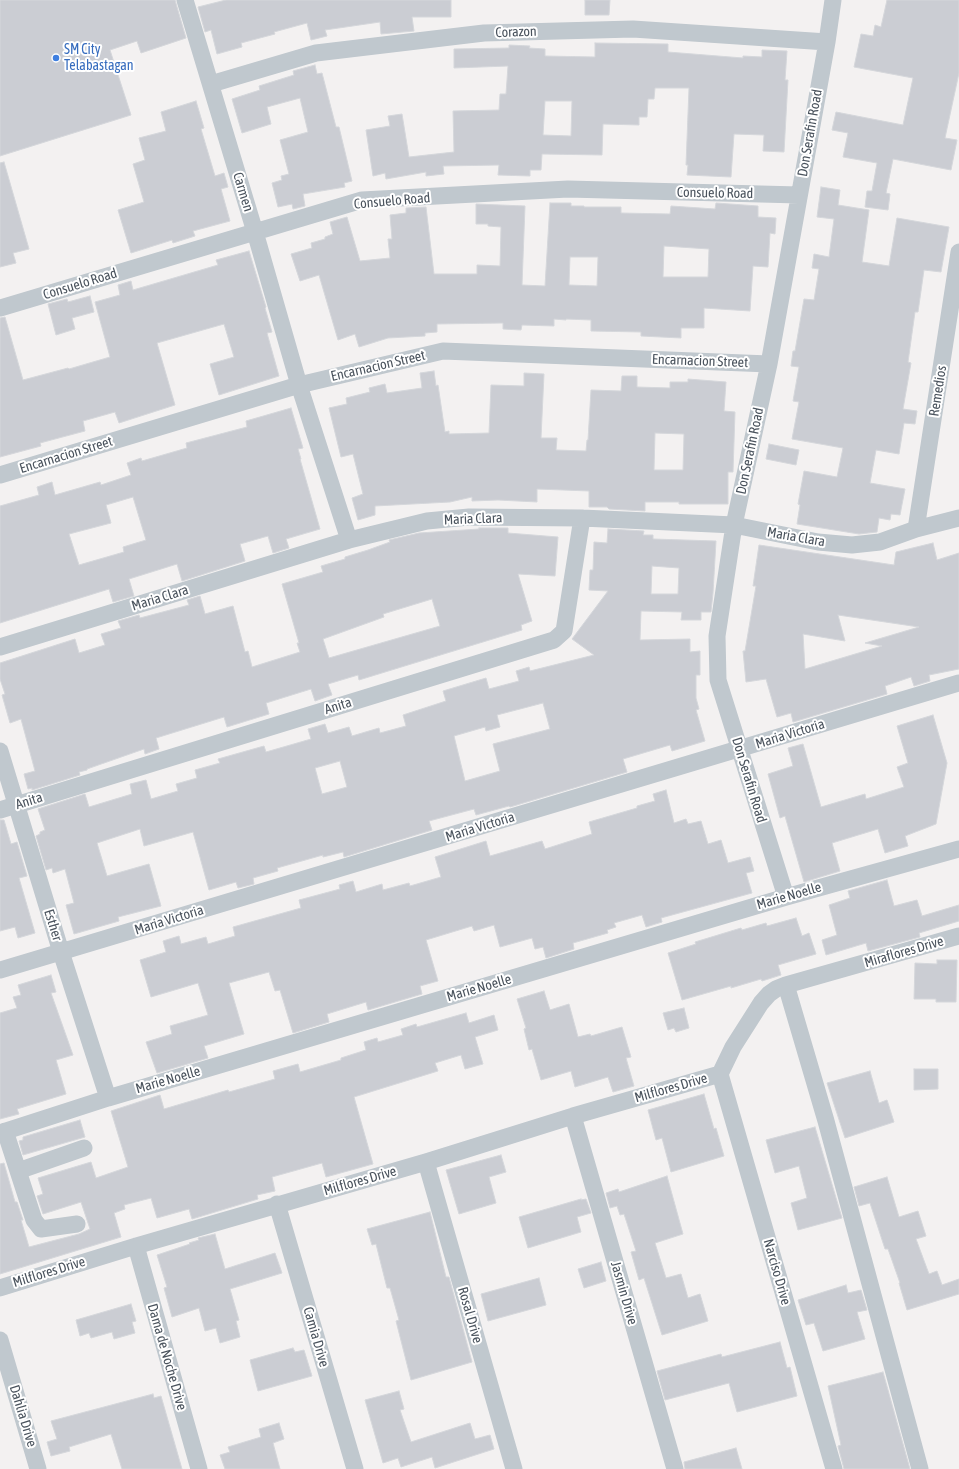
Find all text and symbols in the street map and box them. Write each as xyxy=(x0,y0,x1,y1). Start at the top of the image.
street label: Corazon xyxy=(495,23,537,41)
place label: SM City Telabastagan xyxy=(64,42,134,74)
marker: SM City Telabastagan xyxy=(51,53,61,63)
street label: Don Serafin Road xyxy=(794,88,826,178)
street label: Carmen xyxy=(229,170,257,214)
street label: Consuelo Road xyxy=(677,184,753,202)
street label: Consuelo Road xyxy=(353,189,431,213)
street label: Consuelo Road xyxy=(41,265,119,303)
street label: Encarnacion Street xyxy=(329,347,427,385)
street label: Encarnacion Street xyxy=(652,351,748,371)
street label: Remedios xyxy=(926,364,950,418)
street label: Don Serafin Road xyxy=(733,406,767,496)
street label: Encarnacion Street xyxy=(18,433,114,477)
street label: Maria Clara xyxy=(443,510,503,528)
street label: Maria Clara xyxy=(766,524,826,550)
street label: Maria Clara xyxy=(130,581,190,615)
street label: Anita xyxy=(322,694,354,718)
street label: Maria Victoria xyxy=(753,716,827,752)
street label: Don Serafin Road xyxy=(728,735,770,825)
street label: Anita xyxy=(13,789,45,813)
street label: Maria Victoria xyxy=(443,809,517,845)
street label: Marie Noelle xyxy=(755,879,823,913)
street label: Maria Victoria xyxy=(132,902,206,938)
street label: Esther xyxy=(40,907,66,943)
street label: Miraflores Drive xyxy=(863,933,945,971)
street label: Marie Noelle xyxy=(445,971,513,1005)
street label: Marie Noelle xyxy=(134,1063,202,1097)
street label: Milflores Drive xyxy=(633,1070,709,1106)
street label: Milflores Drive xyxy=(322,1163,398,1199)
street label: Narciso Drive xyxy=(760,1237,794,1307)
street label: Milflores Drive xyxy=(11,1253,87,1291)
street label: Jasmin Drive xyxy=(607,1259,641,1327)
street label: Rosal Drive xyxy=(454,1285,486,1345)
street label: Dama de Noche Drive xyxy=(144,1302,190,1412)
street label: Camia Drive xyxy=(299,1305,333,1369)
street label: Dahlia Drive xyxy=(6,1383,40,1449)

